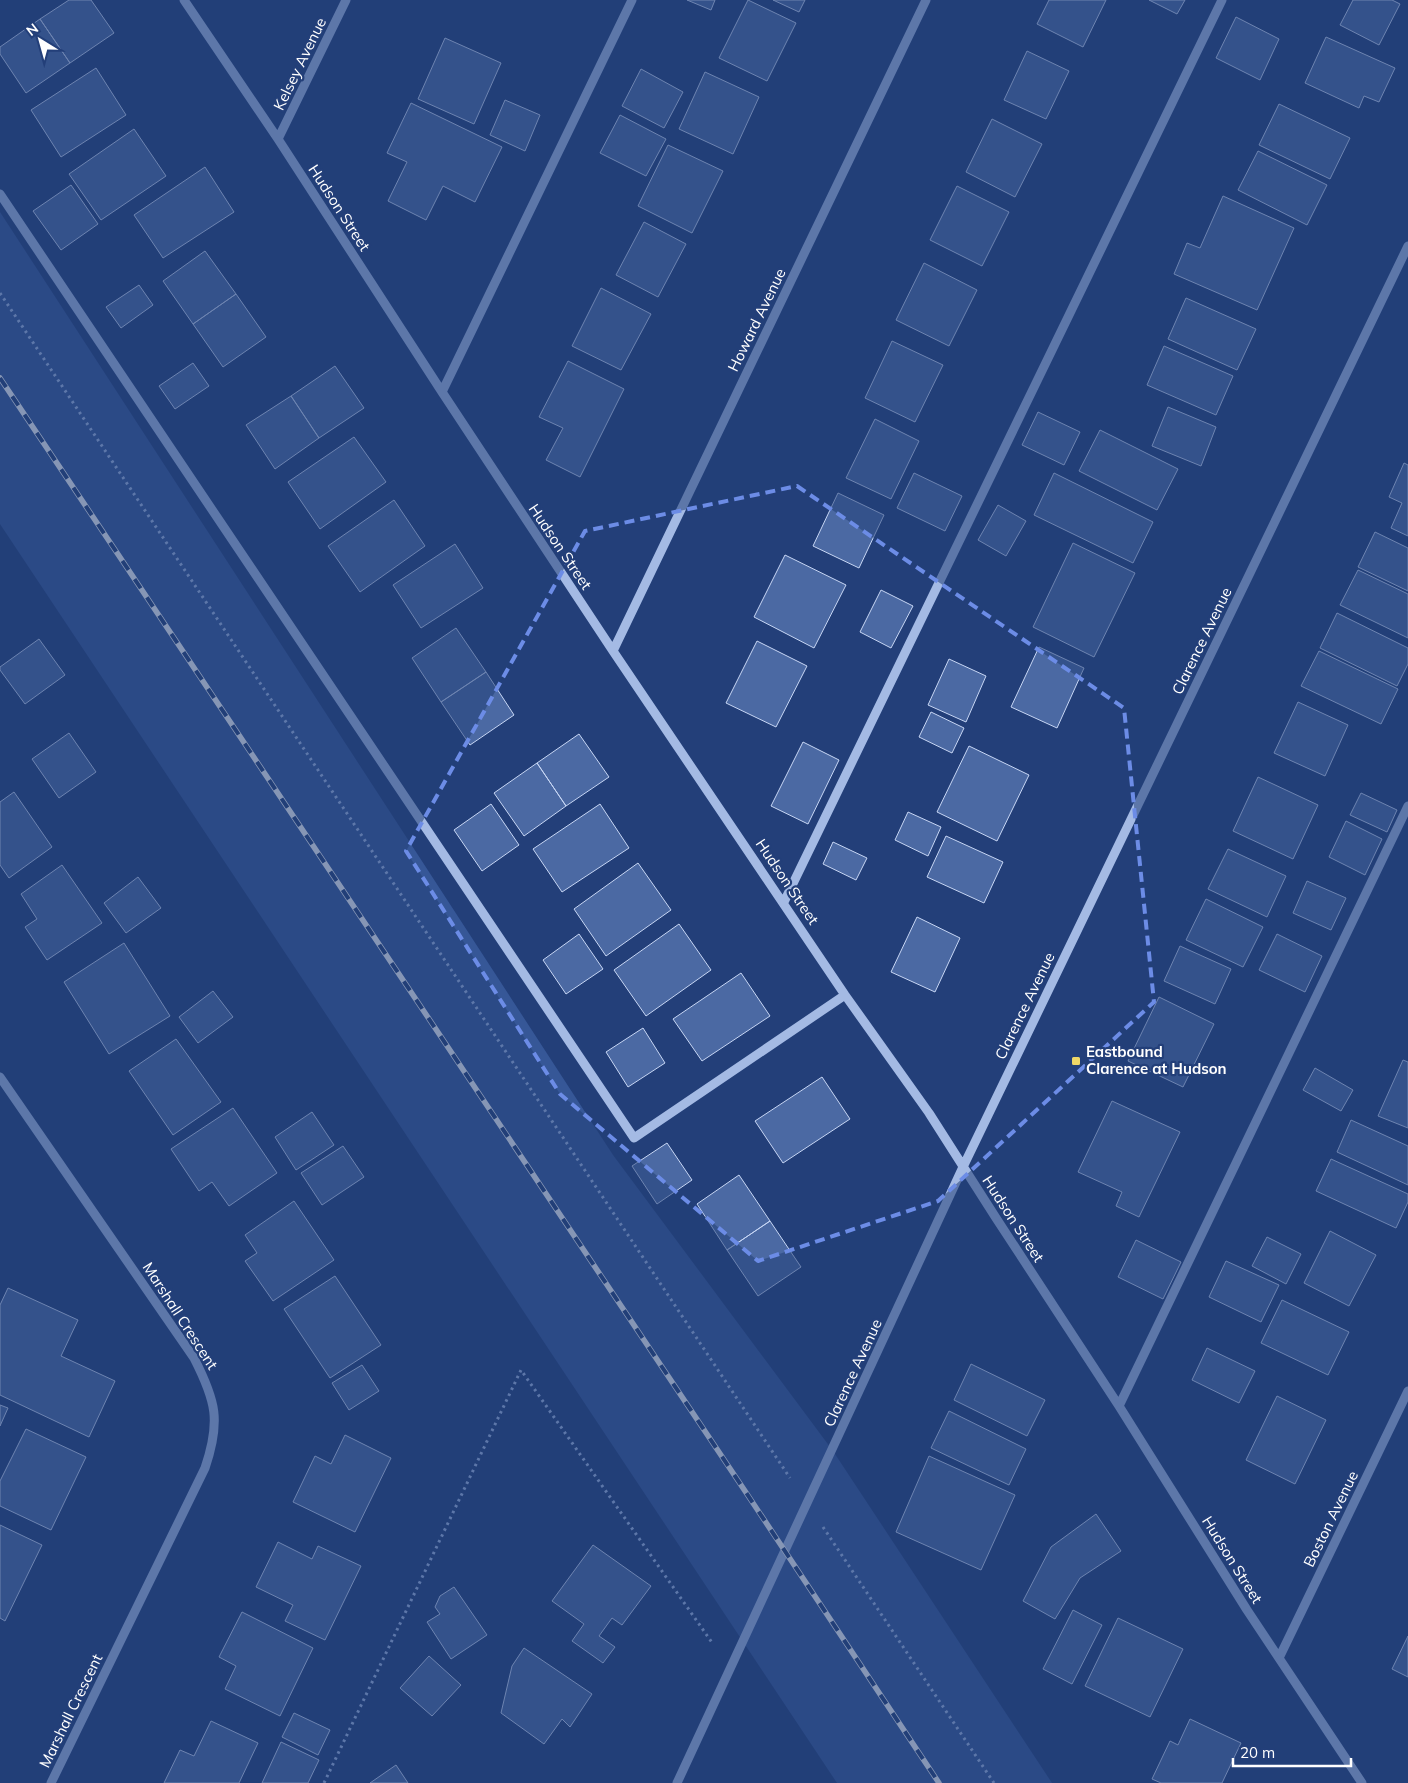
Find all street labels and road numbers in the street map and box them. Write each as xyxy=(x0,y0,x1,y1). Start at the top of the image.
street label: Kelsey Avenue xyxy=(269,14,330,113)
street label: Hudson Street xyxy=(304,161,374,255)
street label: Howard Avenue xyxy=(723,265,790,374)
street label: Hudson Street xyxy=(525,500,596,593)
street label: Clarence Avenue xyxy=(1167,584,1236,697)
street label: Hudson Street xyxy=(752,835,823,928)
street label: Clarence Avenue xyxy=(990,949,1059,1062)
street label: Hudson Street xyxy=(978,1172,1048,1266)
street label: Marshall Crescent xyxy=(139,1258,222,1373)
street label: Clarence Avenue xyxy=(819,1316,886,1430)
street label: Boston Avenue xyxy=(1299,1468,1362,1570)
street label: Hudson Street xyxy=(1198,1513,1267,1607)
street label: Marshall Crescent xyxy=(35,1651,106,1771)

